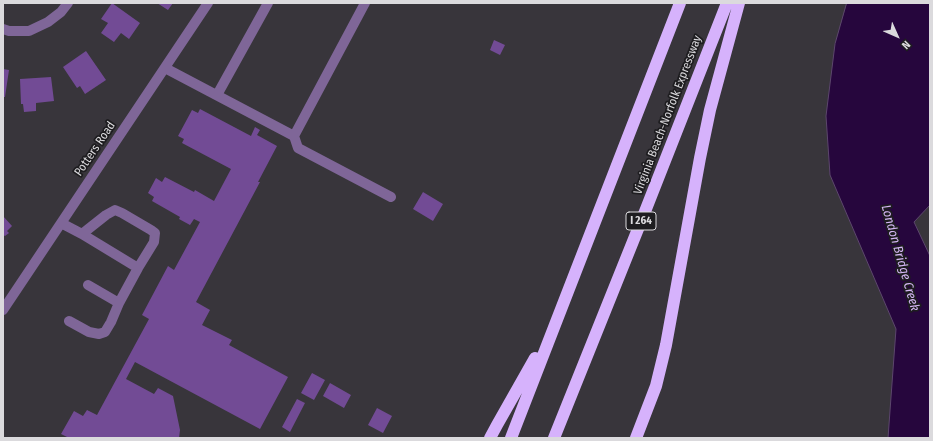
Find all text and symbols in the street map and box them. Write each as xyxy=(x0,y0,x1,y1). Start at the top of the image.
north arrow xyxy=(877,16,917,56)
street label: Virginia Beach-Norfolk Expressway xyxy=(631,33,705,197)
text: N xyxy=(899,38,913,52)
street label: Potters Road xyxy=(72,119,118,179)
water label: London Bridge Creek xyxy=(877,203,923,313)
road number: I 264 xyxy=(626,212,656,230)

